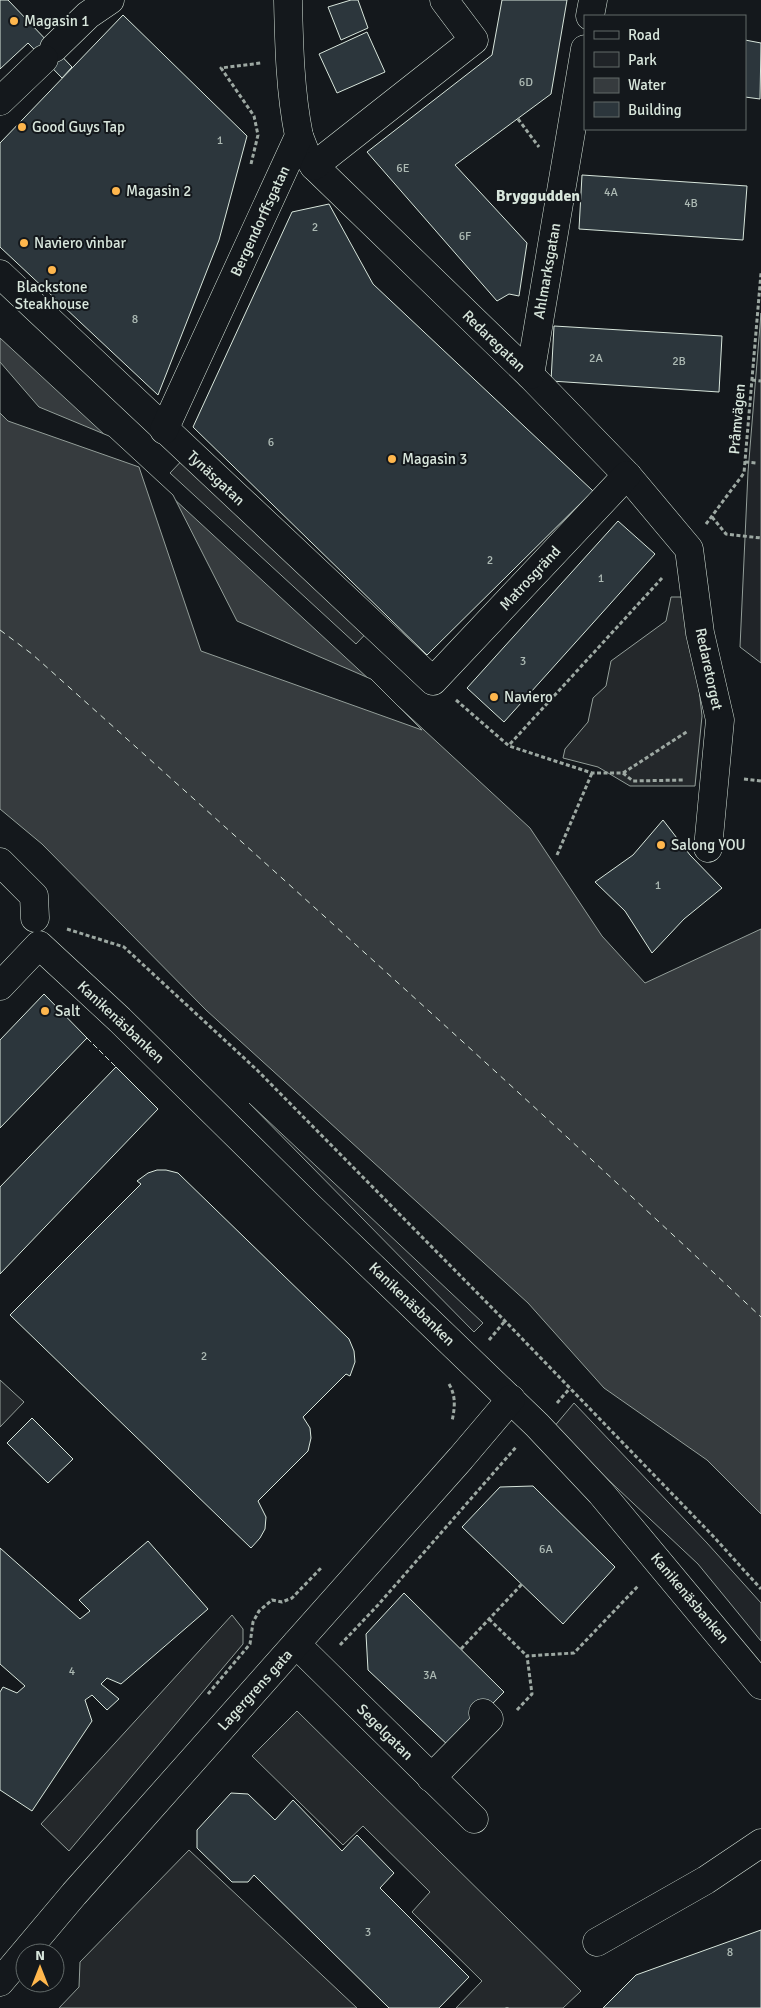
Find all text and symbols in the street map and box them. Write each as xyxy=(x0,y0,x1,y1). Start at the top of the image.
place label: Magasin 1 xyxy=(24,12,89,30)
marker: Magasin 1 xyxy=(8,15,20,27)
legend xyxy=(584,15,746,130)
text: Road xyxy=(628,26,660,44)
text: Park xyxy=(628,51,657,69)
house number: 6D xyxy=(519,75,533,90)
text: Water xyxy=(628,76,666,94)
text: Building xyxy=(628,101,682,119)
place label: Good Guys Tap xyxy=(32,118,125,136)
marker: Good Guys Tap xyxy=(16,121,28,133)
house number: 1 xyxy=(217,133,223,148)
house number: 6E xyxy=(396,161,410,176)
street label: Bergendorffsgatan xyxy=(227,163,293,279)
place label: Magasin 2 xyxy=(126,182,191,200)
marker: Magasin 2 xyxy=(110,185,122,197)
house number: 4A xyxy=(604,185,619,200)
district label: Bryggudden xyxy=(496,186,580,206)
house number: 4B xyxy=(684,196,698,211)
house number: 2 xyxy=(312,220,318,235)
street label: Ahlmarksgatan xyxy=(530,222,564,320)
house number: 6F xyxy=(459,229,471,244)
place label: Naviero vinbar xyxy=(34,234,126,252)
marker: Naviero vinbar xyxy=(18,237,30,249)
marker: Blackstone Steakhouse xyxy=(46,264,58,276)
place label: Blackstone Steakhouse xyxy=(15,278,89,313)
street label: Redaregatan xyxy=(459,306,529,376)
house number: 8 xyxy=(132,312,138,327)
house number: 2A xyxy=(589,351,604,366)
house number: 2B xyxy=(672,354,686,369)
street label: Pråmvägen xyxy=(725,383,749,455)
house number: 6 xyxy=(268,435,274,450)
street label: Tynäsgatan xyxy=(184,447,248,509)
place label: Magasin 3 xyxy=(402,450,467,468)
marker: Magasin 3 xyxy=(386,453,398,465)
street label: Matrosgränd xyxy=(496,542,564,614)
house number: 2 xyxy=(487,553,493,568)
house number: 1 xyxy=(598,571,604,586)
street label: Redaretorget xyxy=(692,626,726,712)
house number: 3 xyxy=(520,654,526,669)
place label: Naviero xyxy=(504,688,553,706)
marker: Naviero xyxy=(488,691,500,703)
place label: Salong YOU xyxy=(671,836,746,854)
marker: Salong YOU xyxy=(655,839,667,851)
house number: 1 xyxy=(655,878,661,893)
street label: Kanikenäsbanken xyxy=(74,977,168,1067)
place label: Salt xyxy=(55,1002,80,1020)
marker: Salt xyxy=(39,1005,51,1017)
street label: Kanikenäsbanken xyxy=(365,1258,459,1350)
house number: 2 xyxy=(201,1349,207,1364)
house number: 6A xyxy=(539,1542,554,1557)
street label: Kanikenäsbanken xyxy=(647,1549,733,1647)
street label: Lagergrens gata xyxy=(214,1646,296,1734)
house number: 4 xyxy=(69,1664,76,1679)
house number: 3A xyxy=(423,1668,438,1683)
street label: Segelgatan xyxy=(353,1700,417,1764)
house number: 3 xyxy=(365,1925,371,1940)
north arrow xyxy=(15,1943,65,1993)
house number: 8 xyxy=(727,1945,733,1960)
text: N xyxy=(35,1947,45,1964)

